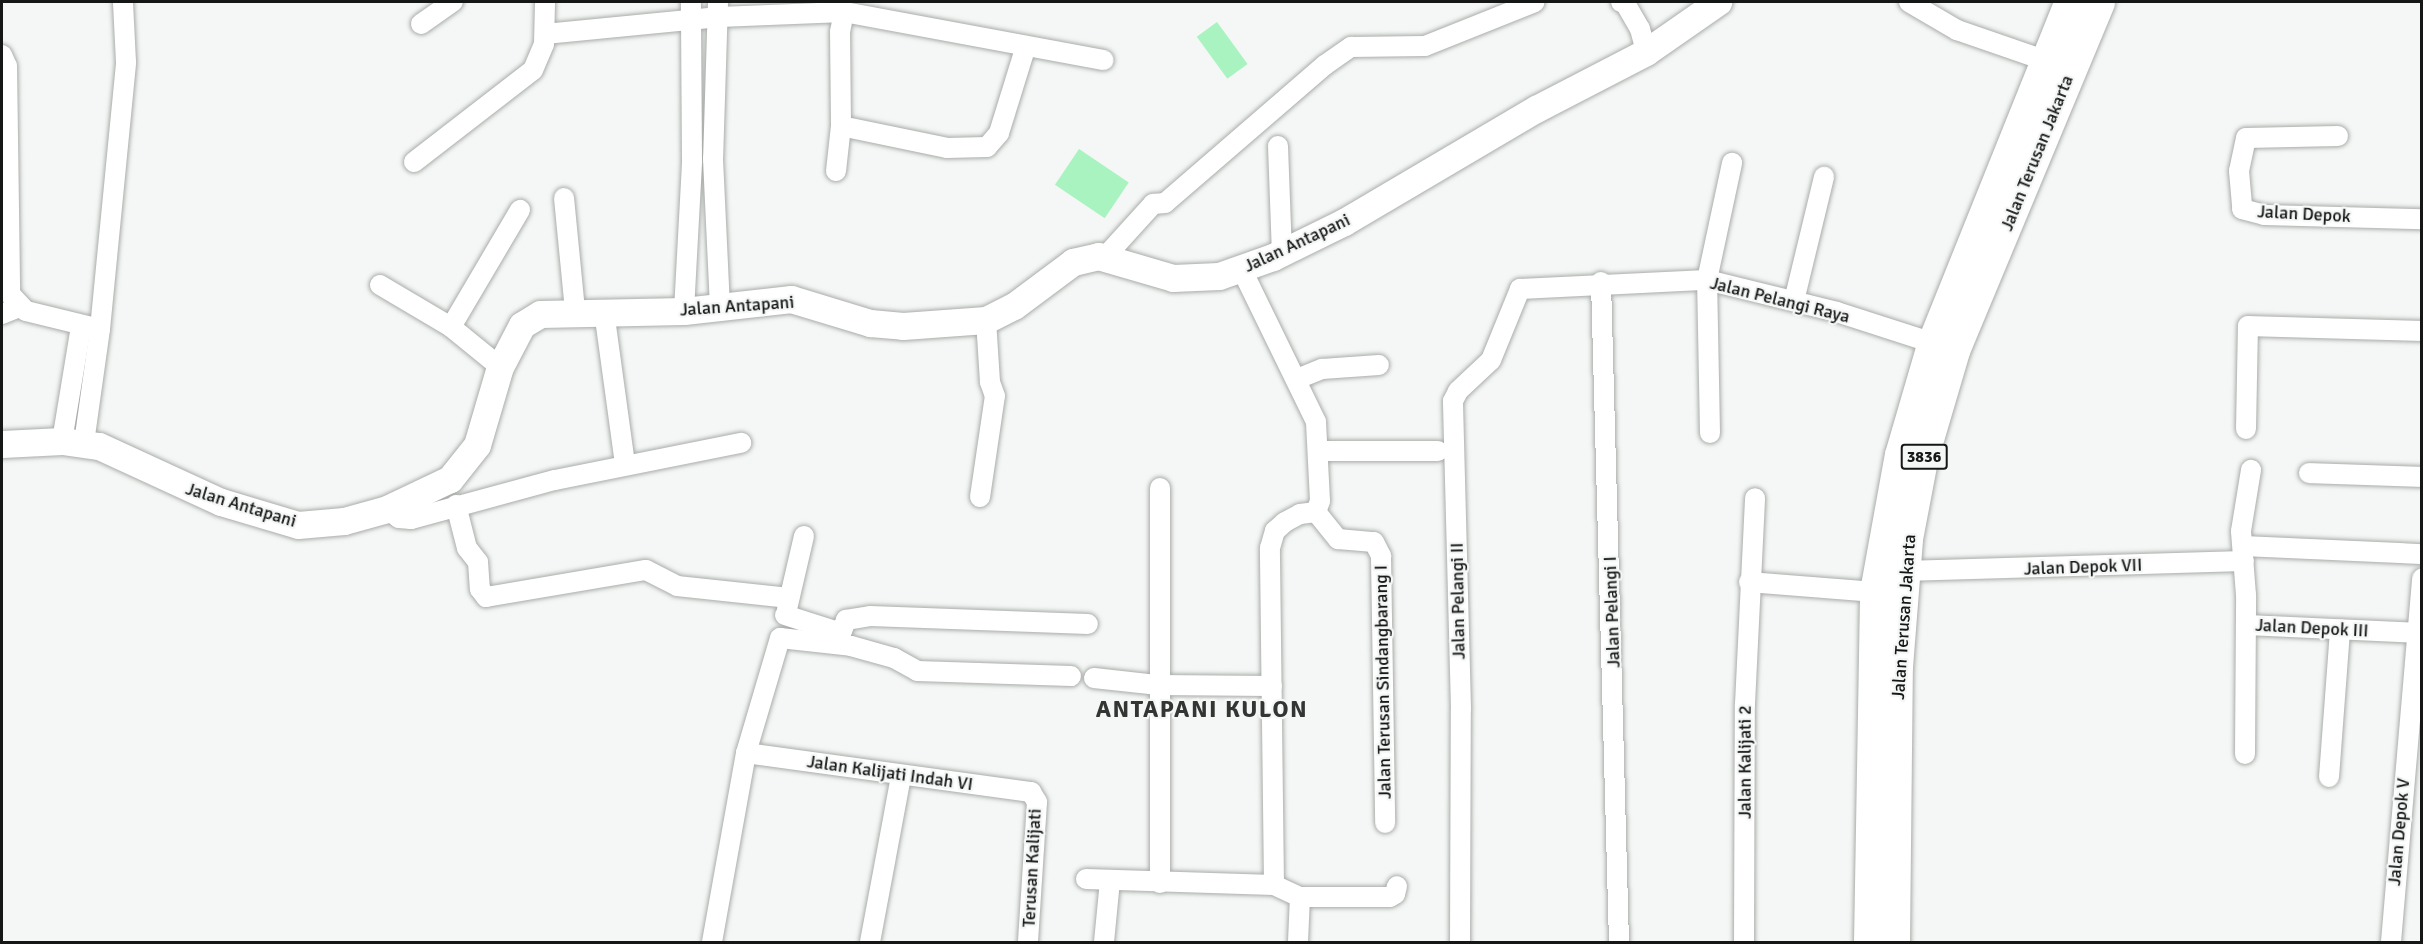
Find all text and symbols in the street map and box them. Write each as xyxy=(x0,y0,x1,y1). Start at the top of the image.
street label: Jalan Terusan Jakarta xyxy=(1996,72,2078,234)
street label: Jalan Depok xyxy=(2257,201,2351,227)
street label: Jalan Antapani xyxy=(1241,209,1353,277)
street label: Jalan Pelangi Raya xyxy=(1708,272,1852,328)
street label: Jalan Antapani xyxy=(679,291,795,321)
road number: 3836 xyxy=(1900,444,1948,470)
street label: Jalan Antapani xyxy=(183,478,299,532)
street label: Jalan Terusan Jakarta xyxy=(1887,534,1921,700)
street label: Jalan Pelangi II xyxy=(1446,542,1470,660)
street label: Jalan Depok VII xyxy=(2023,554,2143,580)
street label: Jalan Pelangi I xyxy=(1599,556,1625,668)
street label: Jalan Terusan Sindangbarang I xyxy=(1370,565,1396,799)
street label: Jalan Depok III xyxy=(2255,614,2369,642)
district label: ANTAPANI KULON xyxy=(1096,696,1308,724)
street label: Jalan Kalijati 2 xyxy=(1734,705,1756,819)
street label: Jalan Kalijati Indah VI xyxy=(806,751,974,795)
street label: Jalan Depok V xyxy=(2384,777,2414,887)
street label: Terusan Kalijati xyxy=(1018,808,1046,928)

